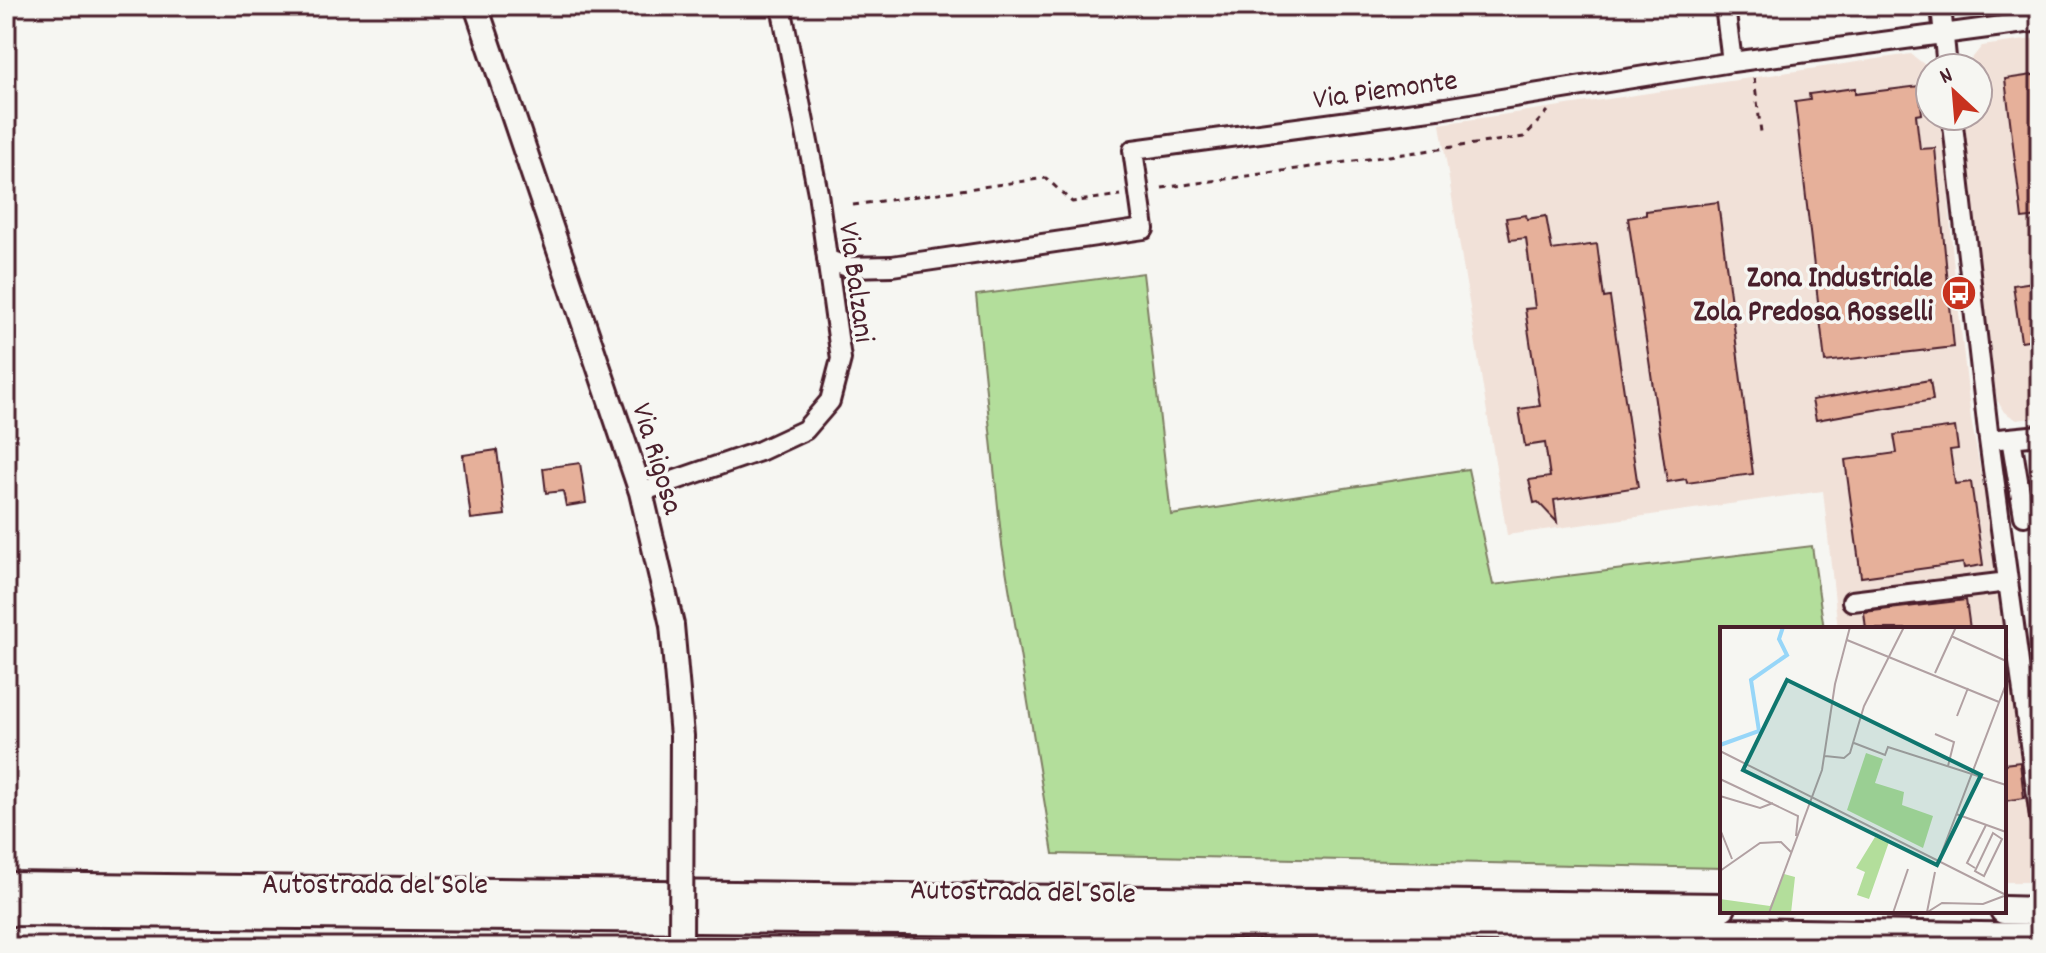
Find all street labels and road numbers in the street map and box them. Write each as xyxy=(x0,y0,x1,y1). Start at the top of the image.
street label: Via Piemonte xyxy=(1311,61,1461,124)
street label: Via Balzani xyxy=(824,220,883,346)
street label: Via Rigosa xyxy=(617,398,692,521)
street label: Autostrada del Sole xyxy=(262,866,488,909)
street label: Autostrada del Sole xyxy=(910,871,1136,918)

